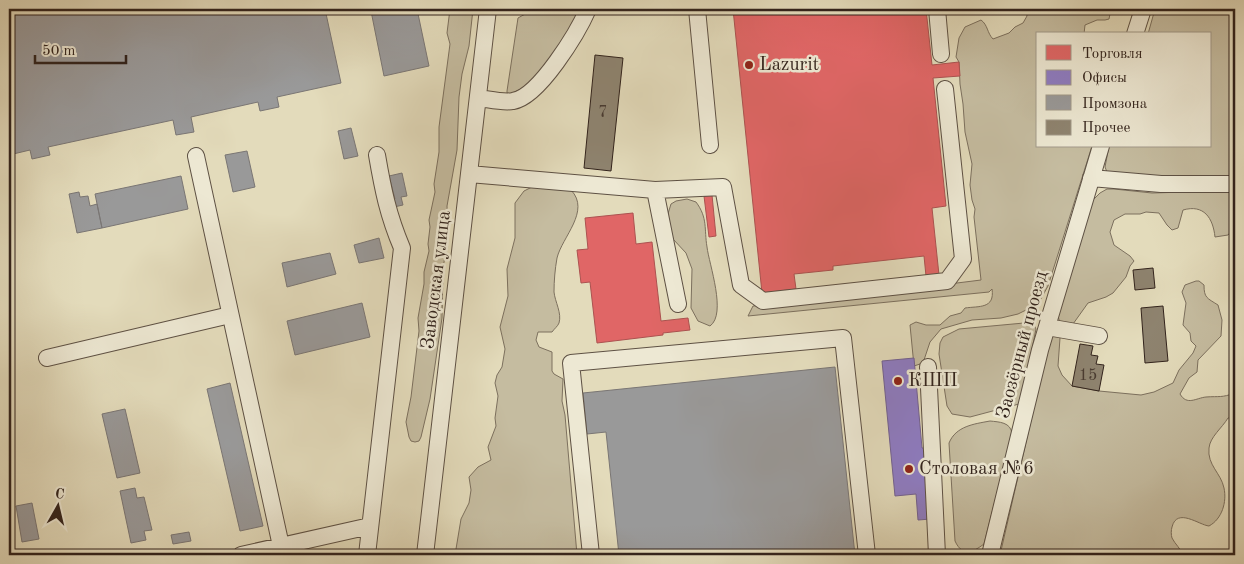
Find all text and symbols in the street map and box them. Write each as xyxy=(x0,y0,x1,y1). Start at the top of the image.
scale bar xyxy=(35,32,126,64)
legend xyxy=(1036,32,1212,148)
text: 50 m xyxy=(42,44,76,59)
text: Торговля xyxy=(1082,47,1143,62)
place label: Lazurit xyxy=(759,56,819,75)
marker: Lazurit xyxy=(743,59,755,71)
text: Офисы xyxy=(1082,71,1127,86)
text: Промзона xyxy=(1082,97,1148,112)
house number: 7 xyxy=(598,105,608,121)
text: Прочее xyxy=(1082,121,1130,136)
street label: Заводская улица xyxy=(419,209,455,350)
street label: Заозёрный проезд xyxy=(994,268,1052,421)
house number: 15 xyxy=(1079,368,1097,384)
place label: КШП xyxy=(908,372,958,391)
marker: КШП xyxy=(892,375,904,387)
place label: Столовая №6 xyxy=(919,460,1034,479)
marker: Столовая №6 xyxy=(903,463,915,475)
north arrow xyxy=(32,482,82,532)
text: С xyxy=(54,487,65,502)

